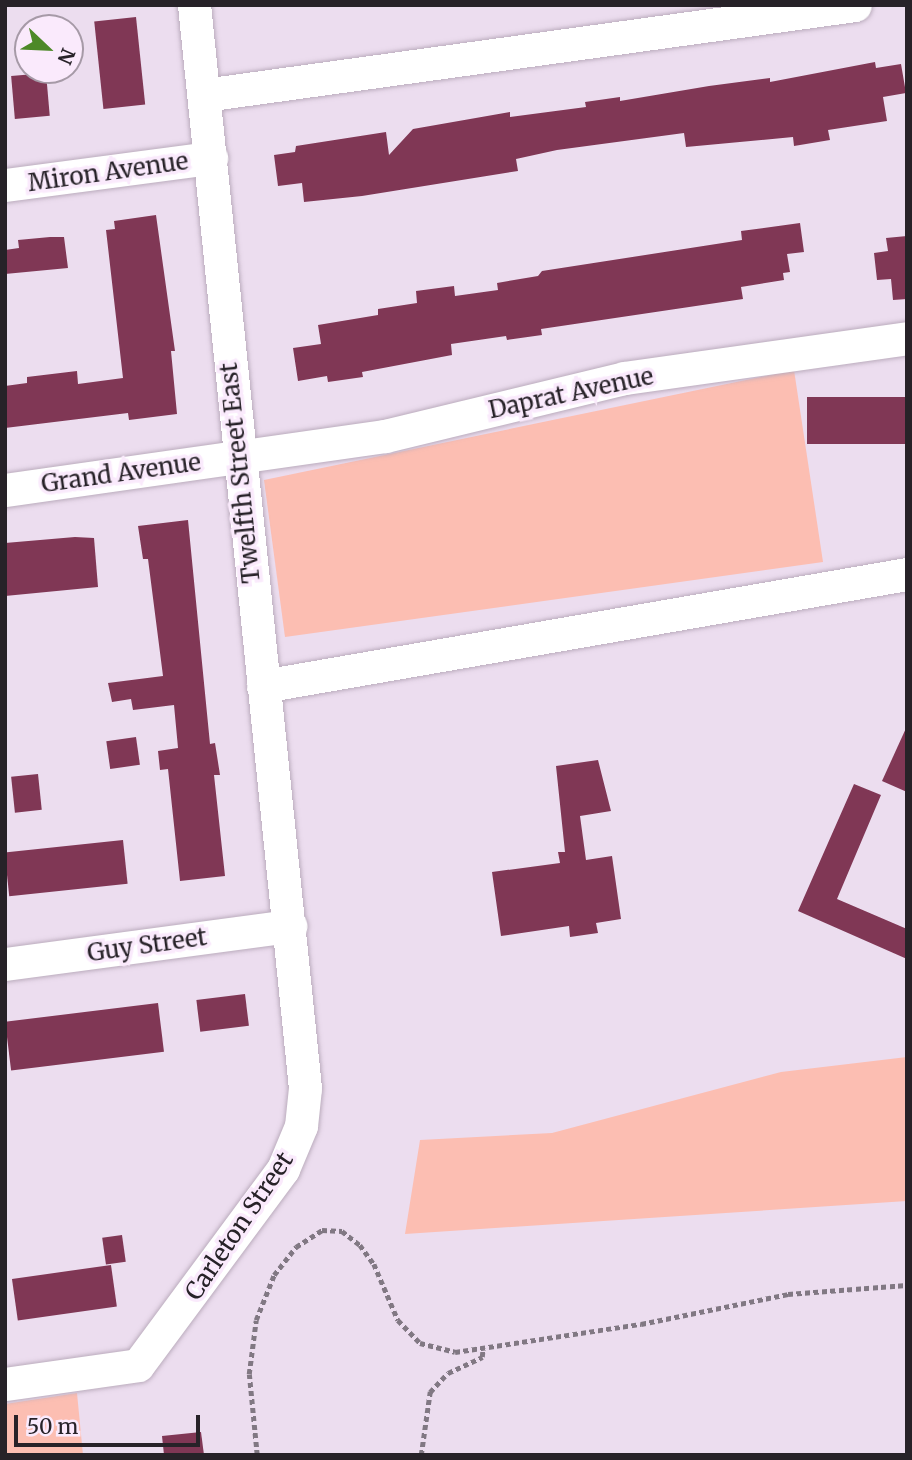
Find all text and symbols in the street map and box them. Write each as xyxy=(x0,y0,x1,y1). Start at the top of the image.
north arrow xyxy=(14,14,84,84)
text: N xyxy=(53,45,80,68)
street label: Miron Avenue xyxy=(26,147,190,197)
street label: Twelfth Street East xyxy=(214,361,266,585)
street label: Daprat Avenue xyxy=(486,361,656,425)
street label: Grand Avenue xyxy=(39,448,203,498)
street label: Guy Street xyxy=(85,922,209,968)
street label: Carleton Street xyxy=(179,1147,299,1305)
scale bar xyxy=(18,1400,203,1444)
text: 50 m xyxy=(27,1413,78,1440)

